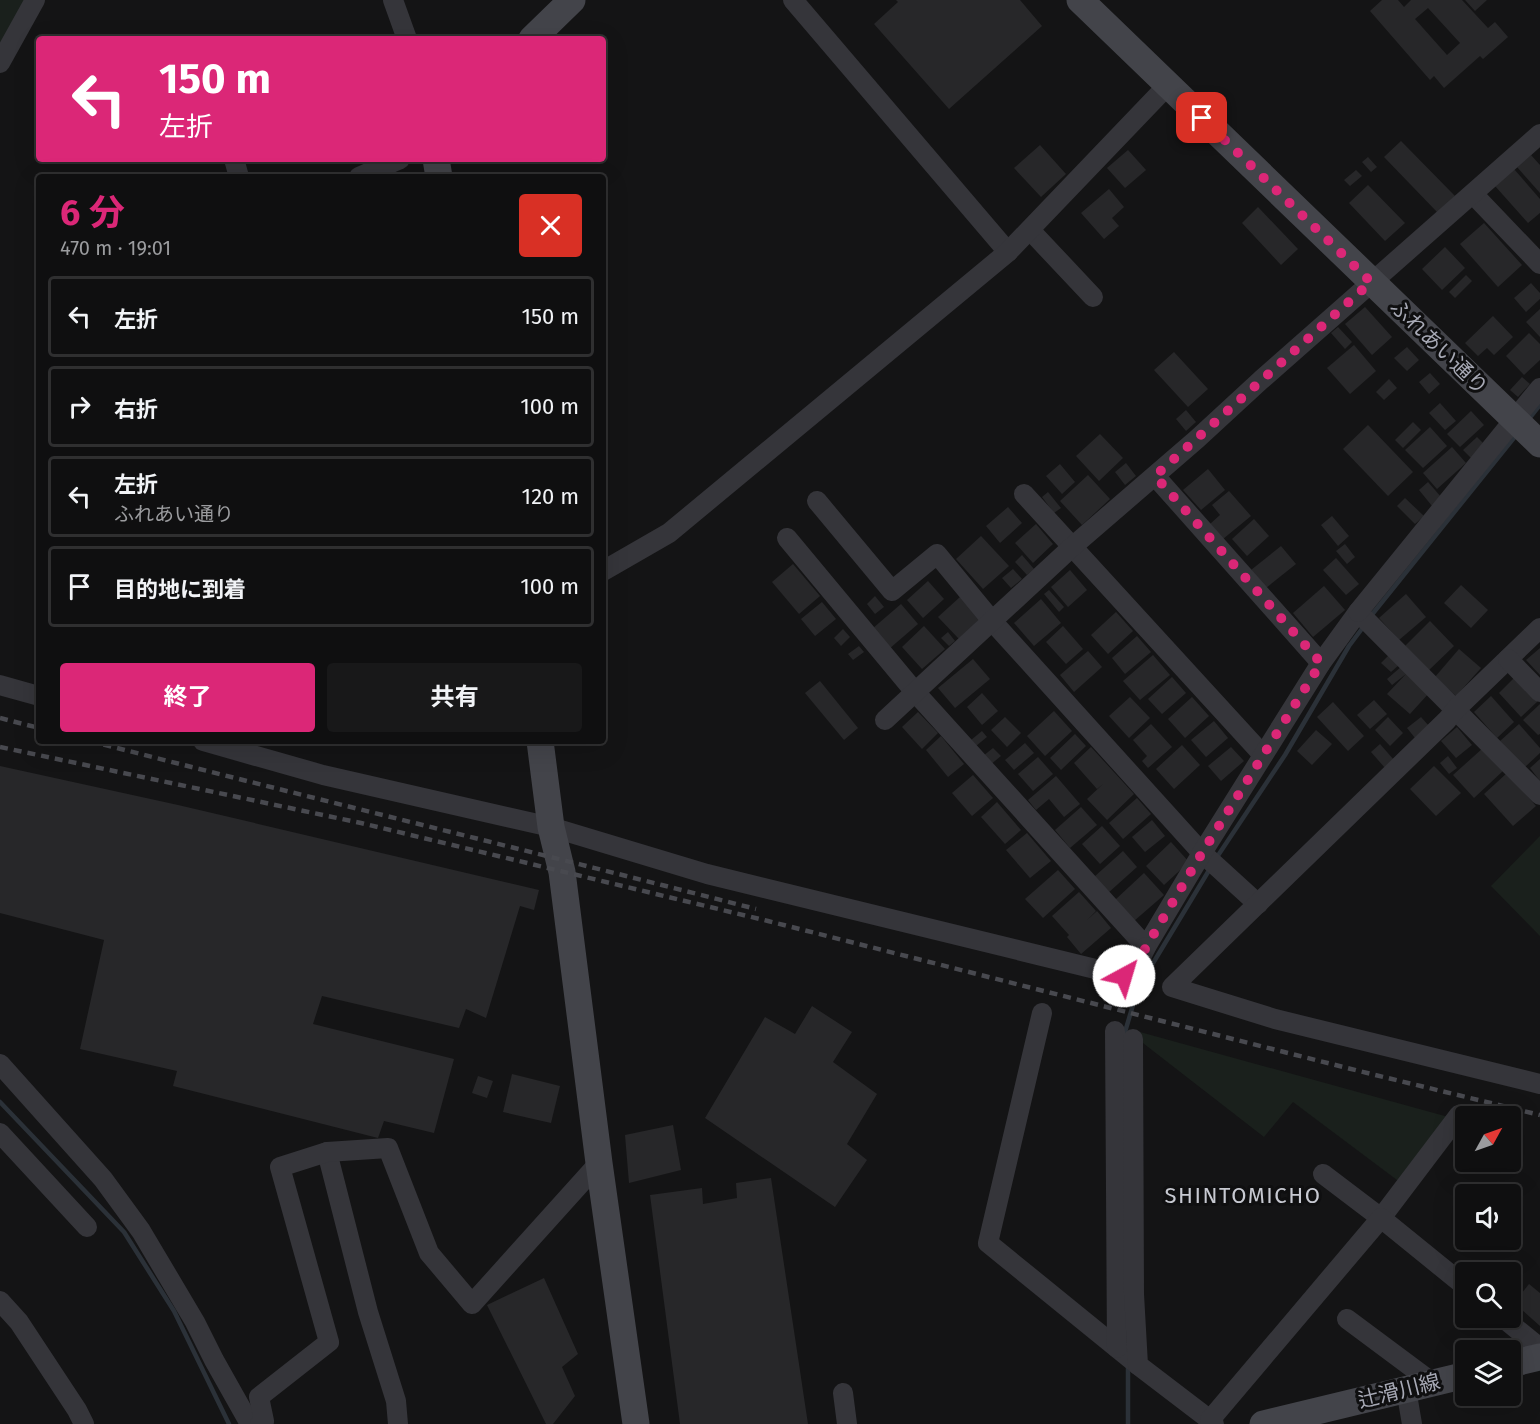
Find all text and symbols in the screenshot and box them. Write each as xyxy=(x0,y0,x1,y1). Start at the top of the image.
text: 150 m xyxy=(159,54,271,104)
icon: left xyxy=(60,60,138,138)
pin xyxy=(1176,92,1227,143)
icon: arrive xyxy=(1185,101,1218,134)
text: 左折 xyxy=(159,111,213,143)
text: 6 分 xyxy=(60,191,125,235)
button: close xyxy=(519,194,582,257)
text: 470 m · 19:01 xyxy=(60,236,171,260)
street label: ふれあい通り xyxy=(1385,294,1493,400)
icon: left xyxy=(63,300,96,333)
text: 150 m xyxy=(521,303,579,330)
text: 左折 xyxy=(114,306,158,333)
icon: right xyxy=(63,390,96,423)
text: 100 m xyxy=(520,393,579,420)
text: 右折 xyxy=(114,396,158,423)
text: 左折 xyxy=(114,471,158,498)
icon: left xyxy=(63,480,96,513)
text: 120 m xyxy=(522,483,579,510)
text: ふれあい通り xyxy=(114,502,234,526)
icon: arrive xyxy=(63,570,96,603)
text: 100 m xyxy=(520,573,579,600)
text: 目的地に到着 xyxy=(114,576,246,603)
button: 終了 xyxy=(60,663,315,732)
button: 共有 xyxy=(327,663,582,732)
position arrow xyxy=(1092,944,1156,1008)
north arrow xyxy=(1455,1106,1521,1172)
map controls xyxy=(1455,1106,1521,1406)
district label: SHINTOMICHO xyxy=(1165,1182,1321,1209)
button: sound xyxy=(1455,1184,1521,1250)
button: search xyxy=(1455,1262,1521,1328)
button: layers xyxy=(1455,1340,1521,1406)
street label: 辻滑川線 xyxy=(1355,1368,1443,1414)

